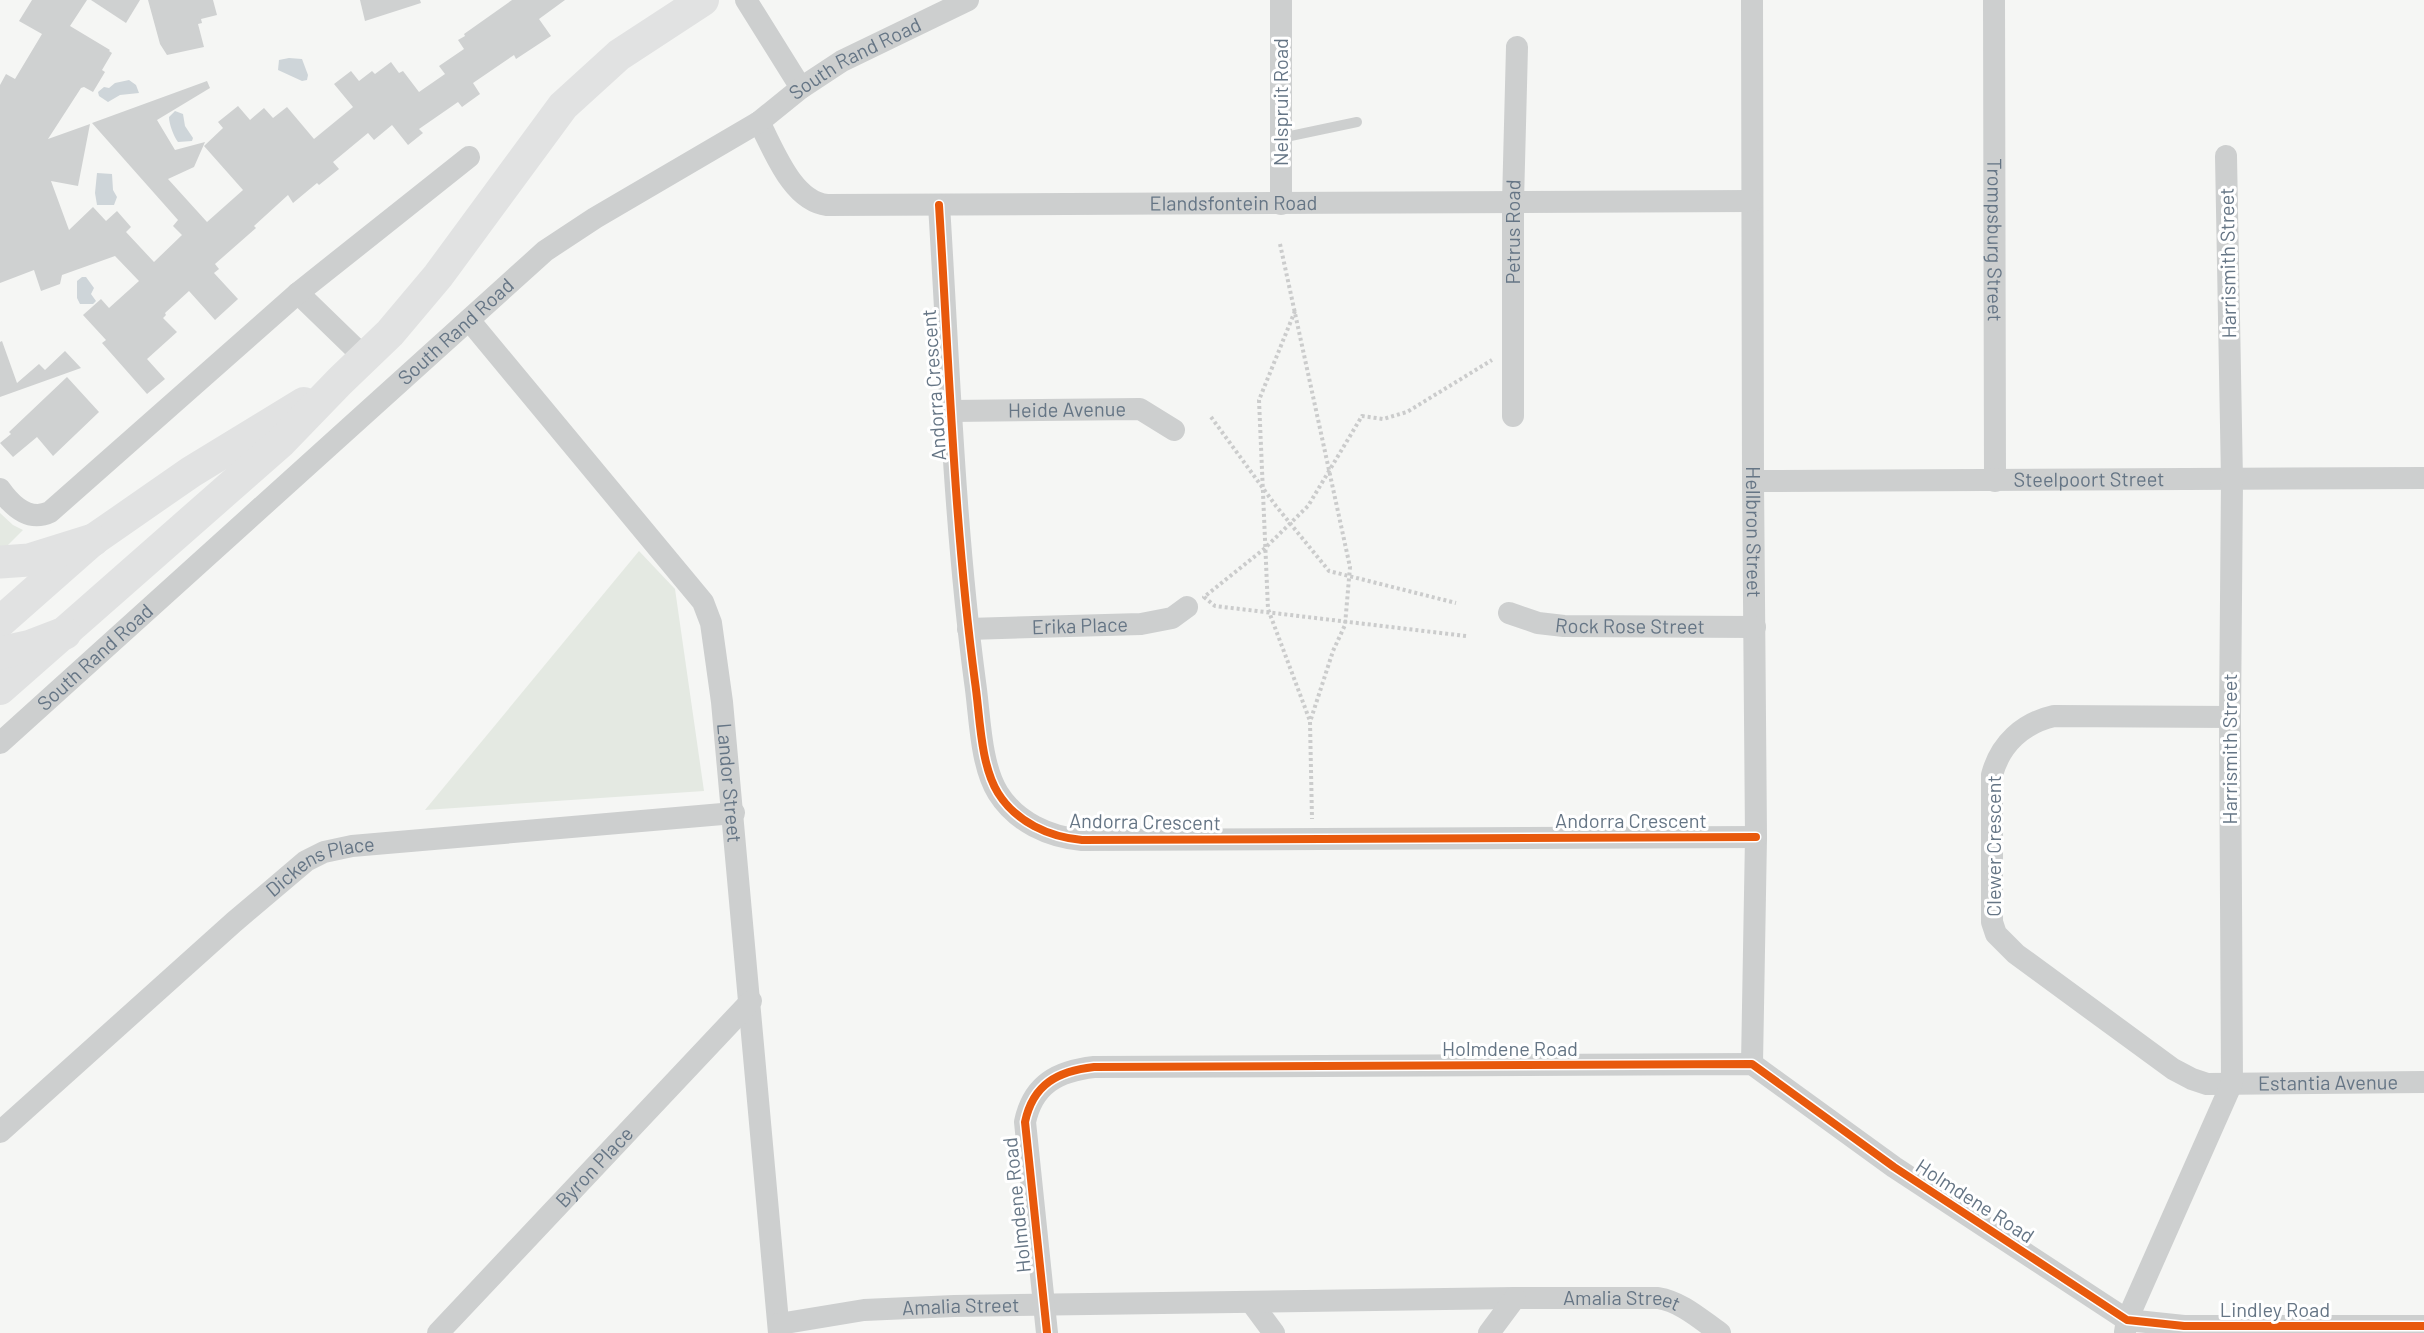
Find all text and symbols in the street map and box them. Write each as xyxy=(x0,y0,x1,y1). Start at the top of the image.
street label: South Rand Road xyxy=(783,12,925,104)
street label: Nelspruit Road xyxy=(1268,38,1292,166)
street label: Trompsburg Street xyxy=(1983,158,2008,322)
street label: Petrus Road xyxy=(1500,179,1525,285)
street label: Harrismith Street xyxy=(2214,187,2240,339)
street label: Elandsfontein Road xyxy=(1150,190,1317,215)
street label: South Rand Road xyxy=(392,272,518,389)
street label: Andorra Crescent xyxy=(916,309,950,462)
street label: Heide Avenue xyxy=(1008,396,1126,421)
street label: Hellbron Street xyxy=(1742,466,1767,598)
street label: Steelpoort Street xyxy=(2014,466,2164,491)
street label: South Rand Road xyxy=(31,598,157,715)
street label: Erika Place xyxy=(1031,611,1128,638)
street label: Rock Rose Street xyxy=(1554,612,1705,638)
street label: Harrismith Street xyxy=(2217,674,2241,824)
street label: Landor Street xyxy=(713,722,748,844)
street label: Clewer Crescent xyxy=(1981,775,2005,917)
street label: Andorra Crescent xyxy=(1069,808,1221,834)
street label: Andorra Crescent xyxy=(1555,808,1707,832)
street label: Dickens Place xyxy=(260,831,375,901)
street label: Holmdene Road xyxy=(1442,1036,1578,1060)
street label: Estantia Avenue xyxy=(2258,1069,2398,1095)
street label: Byron Place xyxy=(550,1121,637,1212)
street label: Holmdene Road xyxy=(997,1136,1035,1274)
street label: Holmdene Road xyxy=(1912,1153,2039,1247)
street label: Amalia Street xyxy=(1563,1285,1685,1315)
street label: Amalia Street xyxy=(901,1292,1020,1319)
street label: Lindley Road xyxy=(2220,1297,2330,1321)

